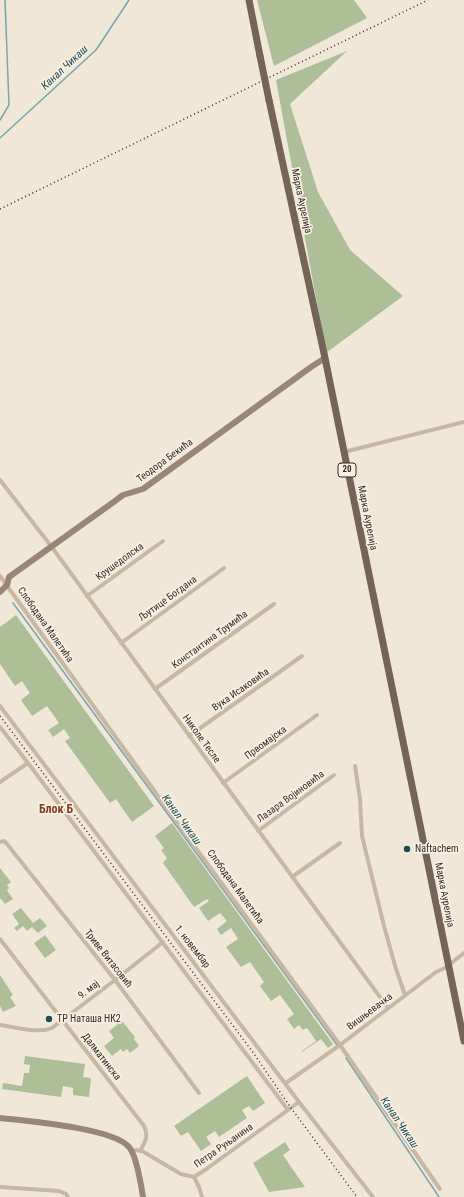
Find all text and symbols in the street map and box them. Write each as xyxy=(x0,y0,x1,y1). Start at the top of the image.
water label: Канал Чикаш xyxy=(39,43,91,93)
street label: Марка Аурелија xyxy=(288,168,314,234)
street label: Теодора Бекића xyxy=(135,437,195,485)
road number: 20 xyxy=(338,463,356,477)
street label: Марка Аурелија xyxy=(355,485,379,551)
street label: Крушедолска xyxy=(94,541,146,583)
street label: Љутице Богдана xyxy=(137,574,199,624)
street label: Слободана Малетића xyxy=(15,585,75,665)
street label: Константина Трумића xyxy=(170,608,250,672)
street label: Вука Исаковића xyxy=(210,666,272,714)
street label: Николе Тесле xyxy=(179,712,223,766)
street label: Првомајска xyxy=(243,724,289,762)
street label: Лазара Војиновића xyxy=(255,769,327,825)
water label: Канал Чикаш xyxy=(158,792,204,848)
district label: Блок Б xyxy=(39,803,73,817)
place label: Naftachem xyxy=(415,843,459,855)
marker: Naftachem xyxy=(402,844,412,854)
street label: Слободана Малетића xyxy=(204,848,266,926)
street label: Марка Аурелија xyxy=(432,862,456,928)
street label: 1. новембар xyxy=(172,923,212,971)
street label: Триве Витасовић xyxy=(81,927,135,991)
street label: 9. мај xyxy=(76,978,102,1002)
street label: Вишњевачка xyxy=(345,991,395,1033)
place label: ТР Наташа НК2 xyxy=(57,1013,121,1025)
marker: ТР Наташа НК2 xyxy=(44,1014,54,1024)
street label: Далматинска xyxy=(79,1031,123,1083)
water label: Канал Чикаш xyxy=(377,1095,421,1151)
street label: Петра Руњанина xyxy=(192,1121,256,1171)

